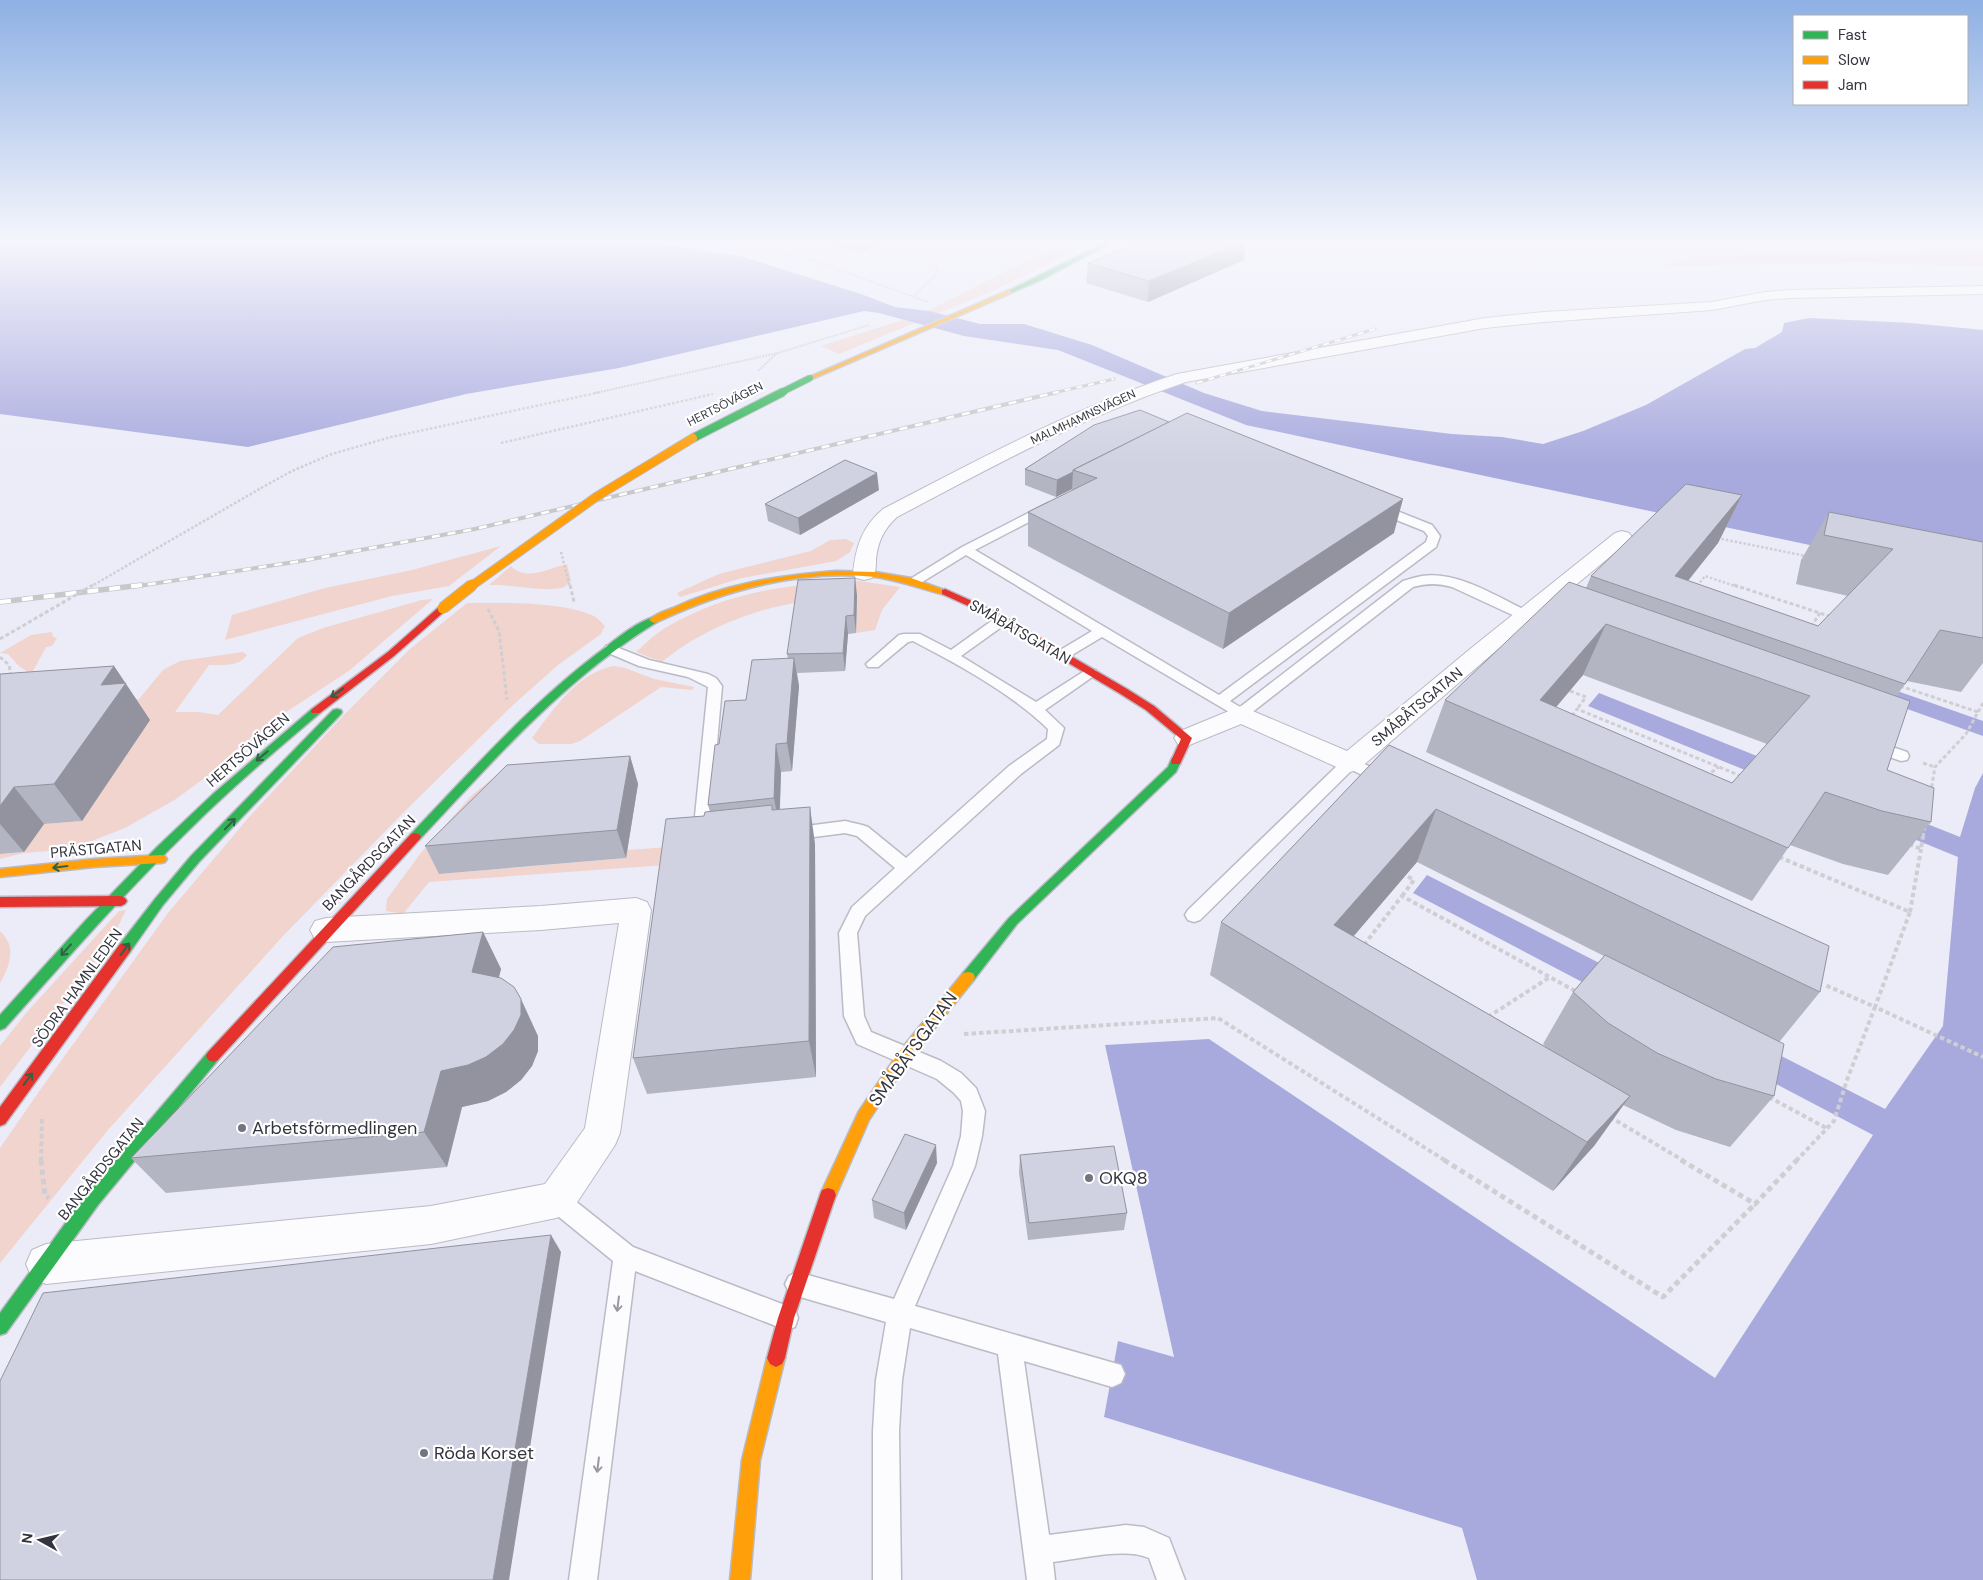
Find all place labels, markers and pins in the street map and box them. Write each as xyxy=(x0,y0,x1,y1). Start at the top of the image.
place label: Arbetsförmedlingen xyxy=(252,1116,417,1140)
marker: Arbetsförmedlingen xyxy=(236,1122,248,1134)
place label: OKQ8 xyxy=(1099,1166,1148,1190)
marker: OKQ8 xyxy=(1083,1172,1095,1184)
place label: Röda Korset xyxy=(434,1441,534,1465)
marker: Röda Korset xyxy=(418,1447,430,1459)

